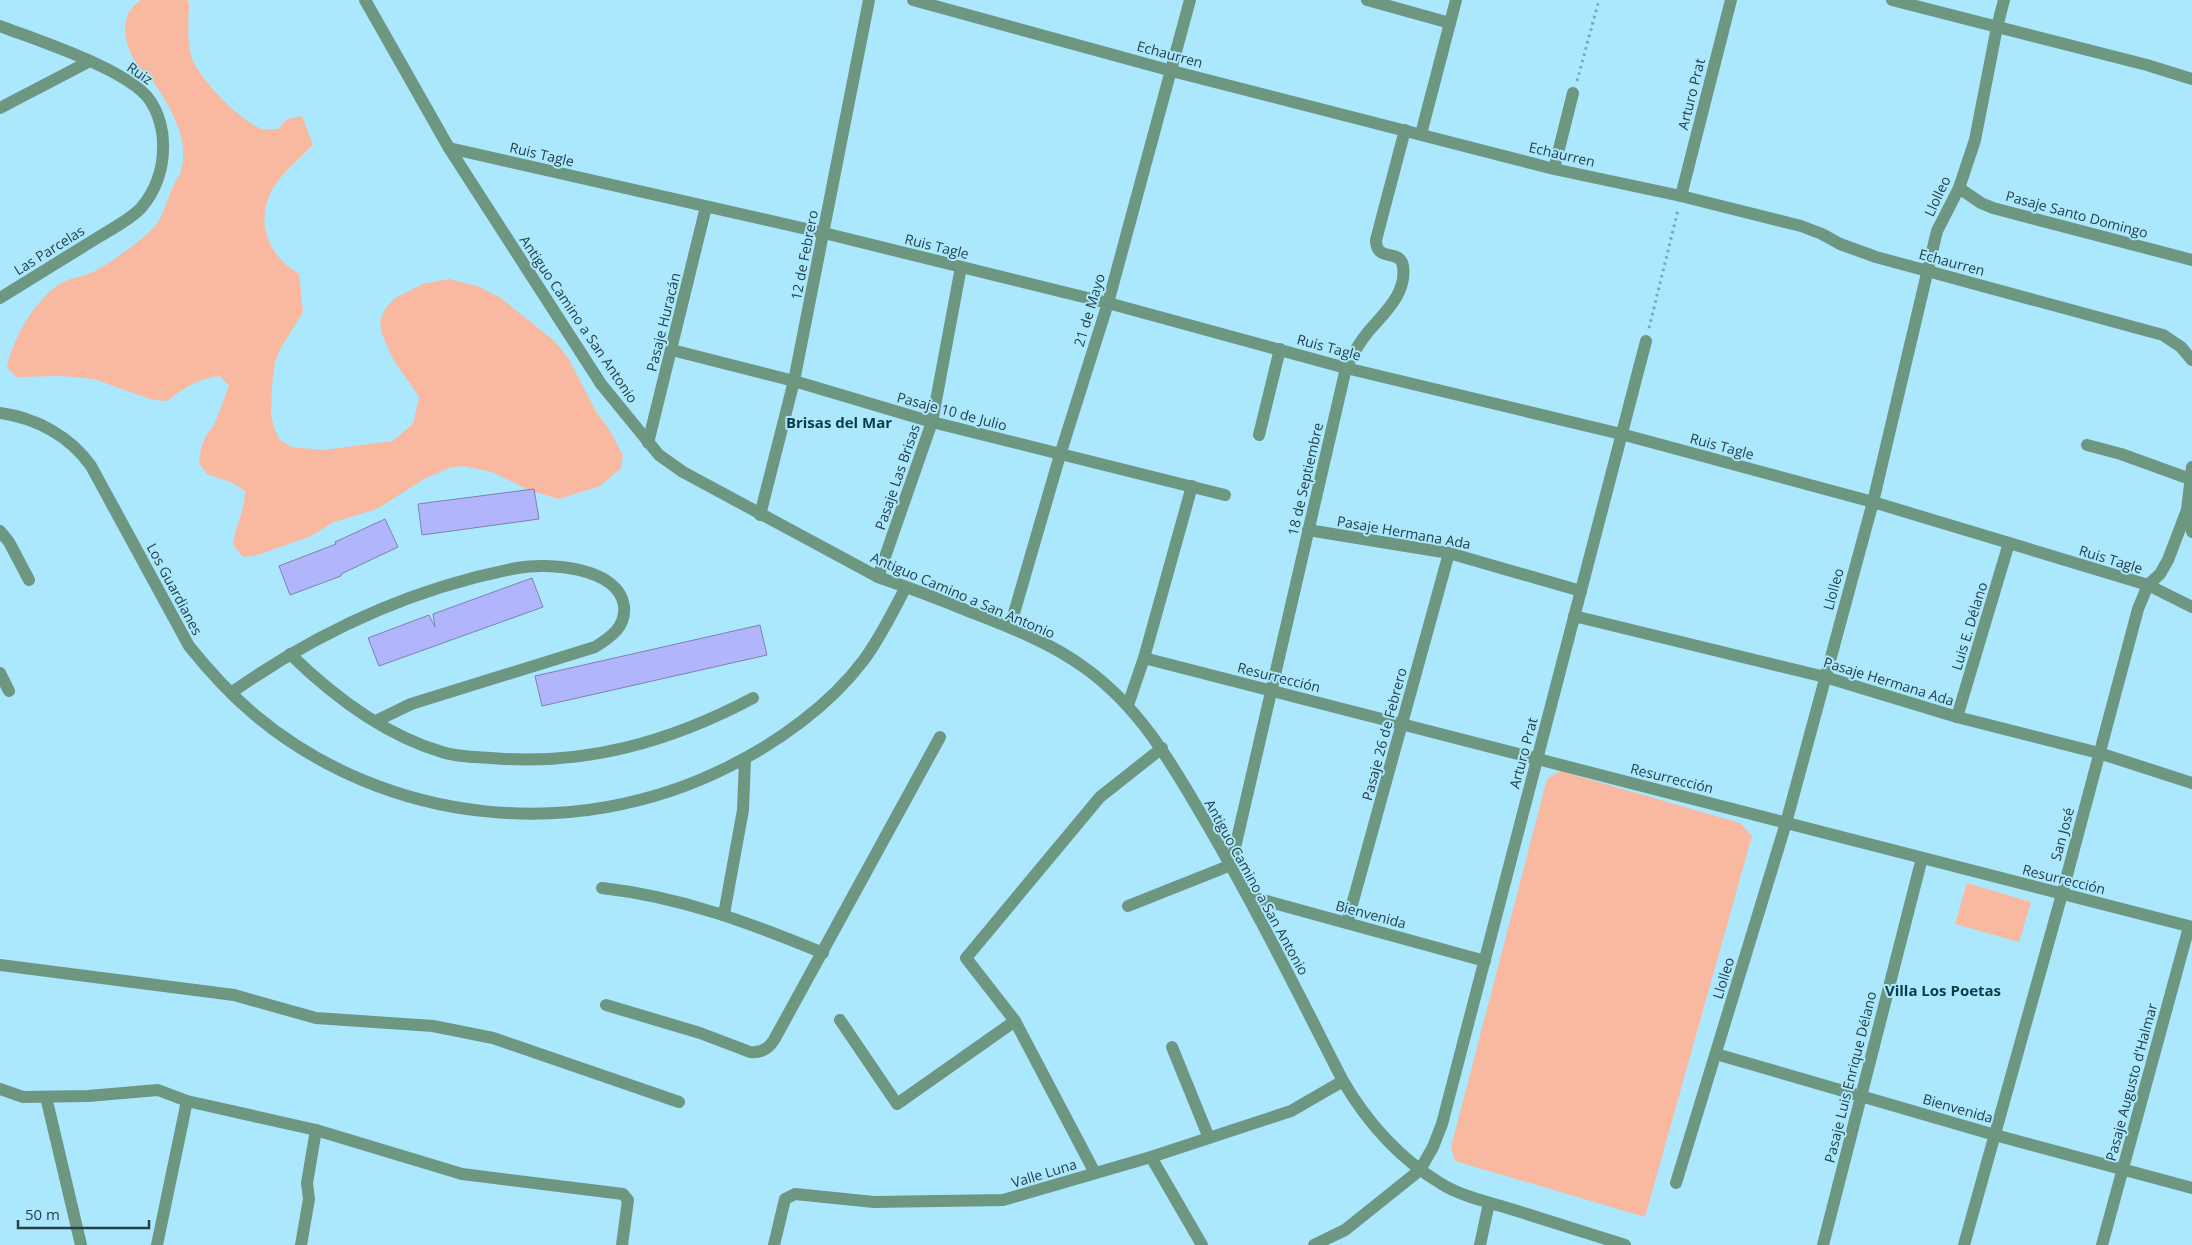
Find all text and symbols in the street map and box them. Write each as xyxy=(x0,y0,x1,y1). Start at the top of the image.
street label: Echaurren xyxy=(1135,36,1205,72)
street label: Arturo Prat xyxy=(1673,56,1709,132)
street label: Ruiz xyxy=(123,57,157,89)
street label: Ruis Tagle xyxy=(508,137,576,171)
street label: Echaurren xyxy=(1527,137,1597,171)
street label: Llolleo xyxy=(1919,173,1955,219)
street label: Pasaje Santo Domingo xyxy=(2004,186,2150,242)
street label: 12 de Febrero xyxy=(786,208,822,302)
street label: Las Parcelas xyxy=(10,221,88,279)
street label: Ruis Tagle xyxy=(903,229,971,263)
street label: Antiguo Camino a San Antonio xyxy=(516,231,642,407)
street label: Echaurren xyxy=(1917,244,1987,280)
street label: Pasaje Huracán xyxy=(642,271,684,373)
street label: 21 de Mayo xyxy=(1069,271,1109,349)
street label: Ruis Tagle xyxy=(1295,329,1363,365)
street label: Pasaje 10 de Julio xyxy=(895,387,1009,435)
district label: Brisas del Mar xyxy=(786,412,892,432)
street label: Pasaje Las Brisas xyxy=(870,421,924,532)
street label: 18 de Septiembre xyxy=(1283,421,1327,537)
street label: Ruis Tagle xyxy=(1688,428,1756,464)
street label: Pasaje Hermana Ada xyxy=(1336,511,1472,553)
street label: Los Guardianes xyxy=(143,540,207,638)
street label: Ruis Tagle xyxy=(2077,540,2145,578)
street label: Antiguo Camino a San Antonio xyxy=(868,547,1058,643)
street label: Llolleo xyxy=(1818,566,1848,612)
street label: Luis E. Délano xyxy=(1947,580,1991,672)
street label: Pasaje Hermana Ada xyxy=(1821,652,1957,710)
street label: Resurrección xyxy=(1235,657,1323,697)
street label: Pasaje 26 de Febrero xyxy=(1357,665,1411,803)
street label: Arturo Prat xyxy=(1504,715,1542,791)
street label: Resurrección xyxy=(1628,758,1716,798)
street label: Antiguo Camino a San Antonio xyxy=(1201,796,1313,978)
street label: San José xyxy=(2046,805,2078,863)
street label: Resurrección xyxy=(2020,859,2108,899)
street label: Bienvenida xyxy=(1334,895,1408,933)
street label: Llolleo xyxy=(1708,955,1738,1001)
district label: Villa Los Poetas xyxy=(1885,980,2001,1000)
street label: Pasaje Luis Enrique Délano xyxy=(1819,989,1881,1165)
street label: Pasaje Augusto d'Halmar xyxy=(2101,1001,2161,1163)
street label: Bienvenida xyxy=(1921,1089,1995,1127)
street label: Valle Luna xyxy=(1009,1154,1079,1192)
scale bar xyxy=(18,1198,149,1230)
text: 50 m xyxy=(25,1204,60,1224)

